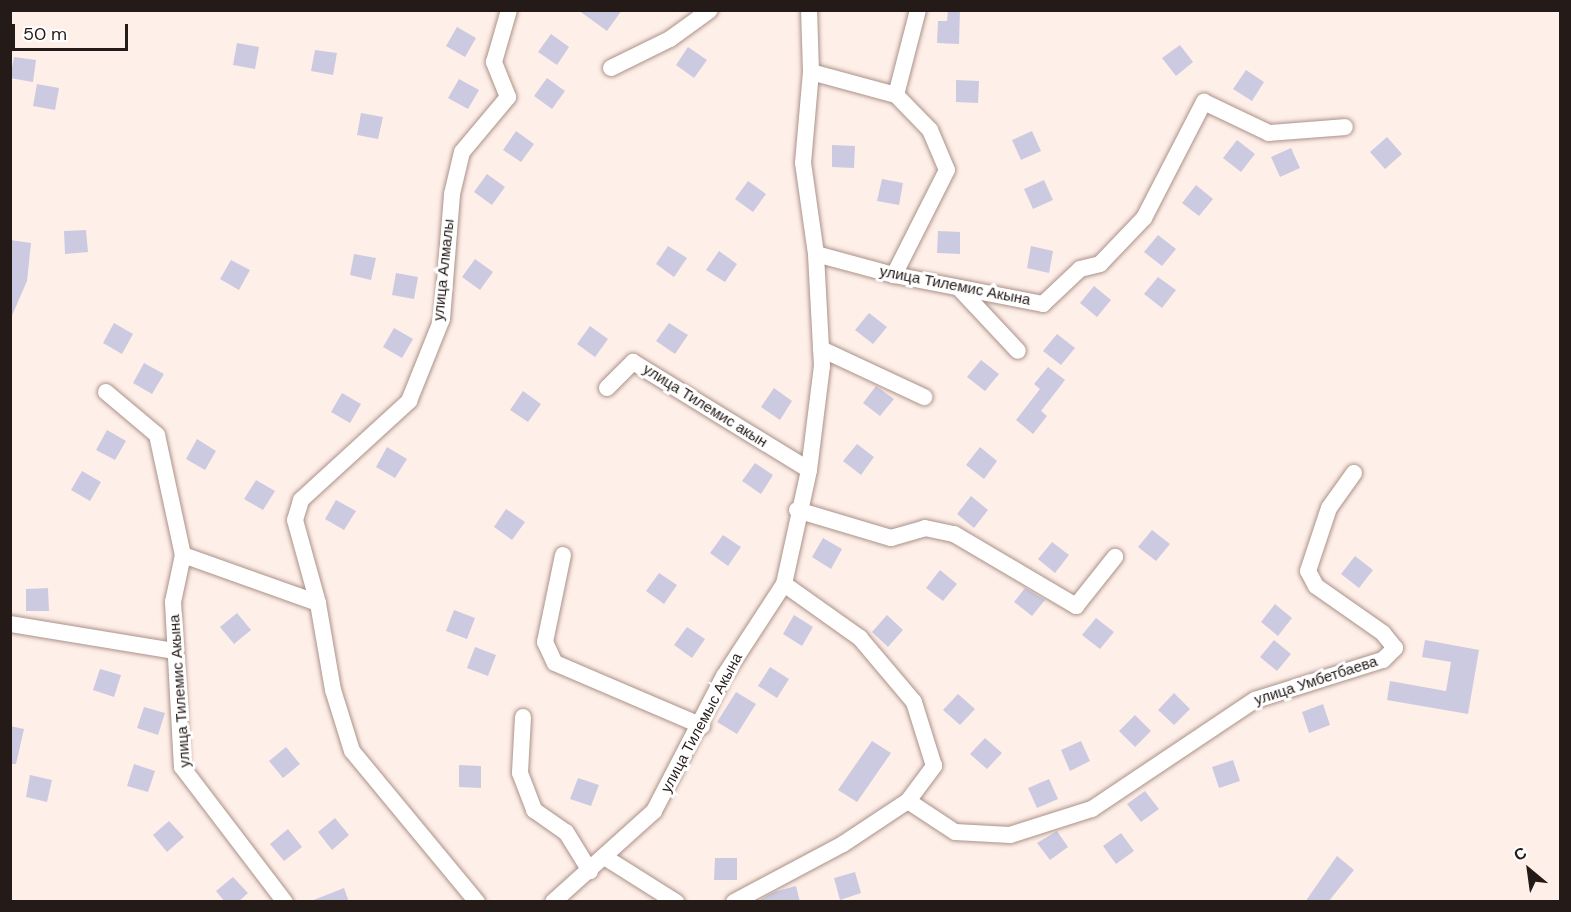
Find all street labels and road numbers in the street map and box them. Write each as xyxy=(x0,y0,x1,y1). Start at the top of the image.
street label: улица Алмалы xyxy=(430,218,458,322)
street label: улица Тилемис Акына xyxy=(878,263,1032,309)
street label: улица Тилемис акын xyxy=(639,360,771,452)
street label: улица Тилемис Акына xyxy=(166,614,194,768)
street label: улица Тилемыс Акына xyxy=(657,650,747,796)
street label: улица Умбетбаева xyxy=(1252,653,1380,709)

